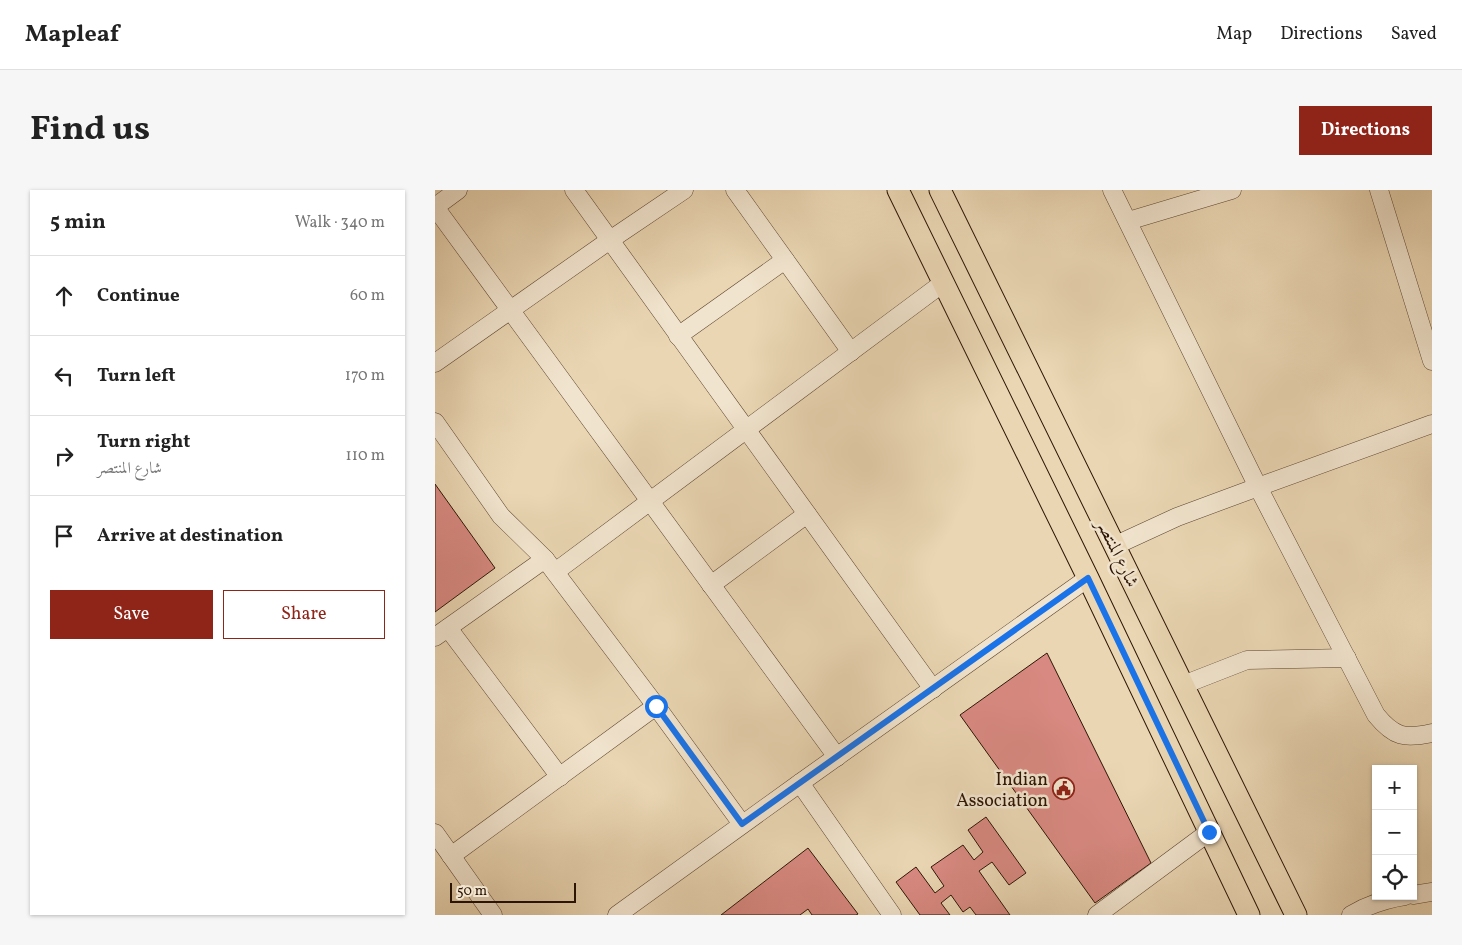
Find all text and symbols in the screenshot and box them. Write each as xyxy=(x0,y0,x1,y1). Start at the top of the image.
text: Mapleaf xyxy=(25,18,119,52)
text: Map xyxy=(1216,22,1252,47)
text: Directions xyxy=(1280,22,1363,47)
text: Saved xyxy=(1391,22,1437,47)
text: Find us xyxy=(30,106,150,154)
button: Directions xyxy=(1299,106,1432,155)
text: 5 min xyxy=(50,208,106,237)
text: Walk · 340 m xyxy=(295,212,385,234)
icon: ahead xyxy=(50,282,78,310)
text: Continue xyxy=(97,283,180,309)
text: 60 m xyxy=(350,285,385,307)
icon: left xyxy=(50,362,78,390)
text: Turn left xyxy=(97,363,176,389)
text: 170 m xyxy=(345,365,385,387)
text: Turn right xyxy=(97,429,190,455)
icon: right xyxy=(50,442,78,470)
text: 110 m xyxy=(346,445,385,467)
text: شارع المنتصر xyxy=(97,458,162,480)
street label: شارع المنتصر xyxy=(1088,514,1144,592)
icon: arrive xyxy=(50,522,78,550)
text: Arrive at destination xyxy=(97,523,283,549)
button: Save xyxy=(50,590,213,639)
button: Share xyxy=(223,590,385,639)
route start xyxy=(645,695,668,718)
map controls xyxy=(1372,765,1417,900)
button: + xyxy=(1372,765,1417,810)
place label: Indian Association xyxy=(956,768,1048,814)
public building icon: Indian Association xyxy=(1052,777,1076,801)
button: − xyxy=(1372,810,1417,855)
route end xyxy=(1198,821,1221,844)
button: locate xyxy=(1372,855,1417,900)
scale bar xyxy=(450,880,576,903)
text: 50 m xyxy=(457,882,487,901)

